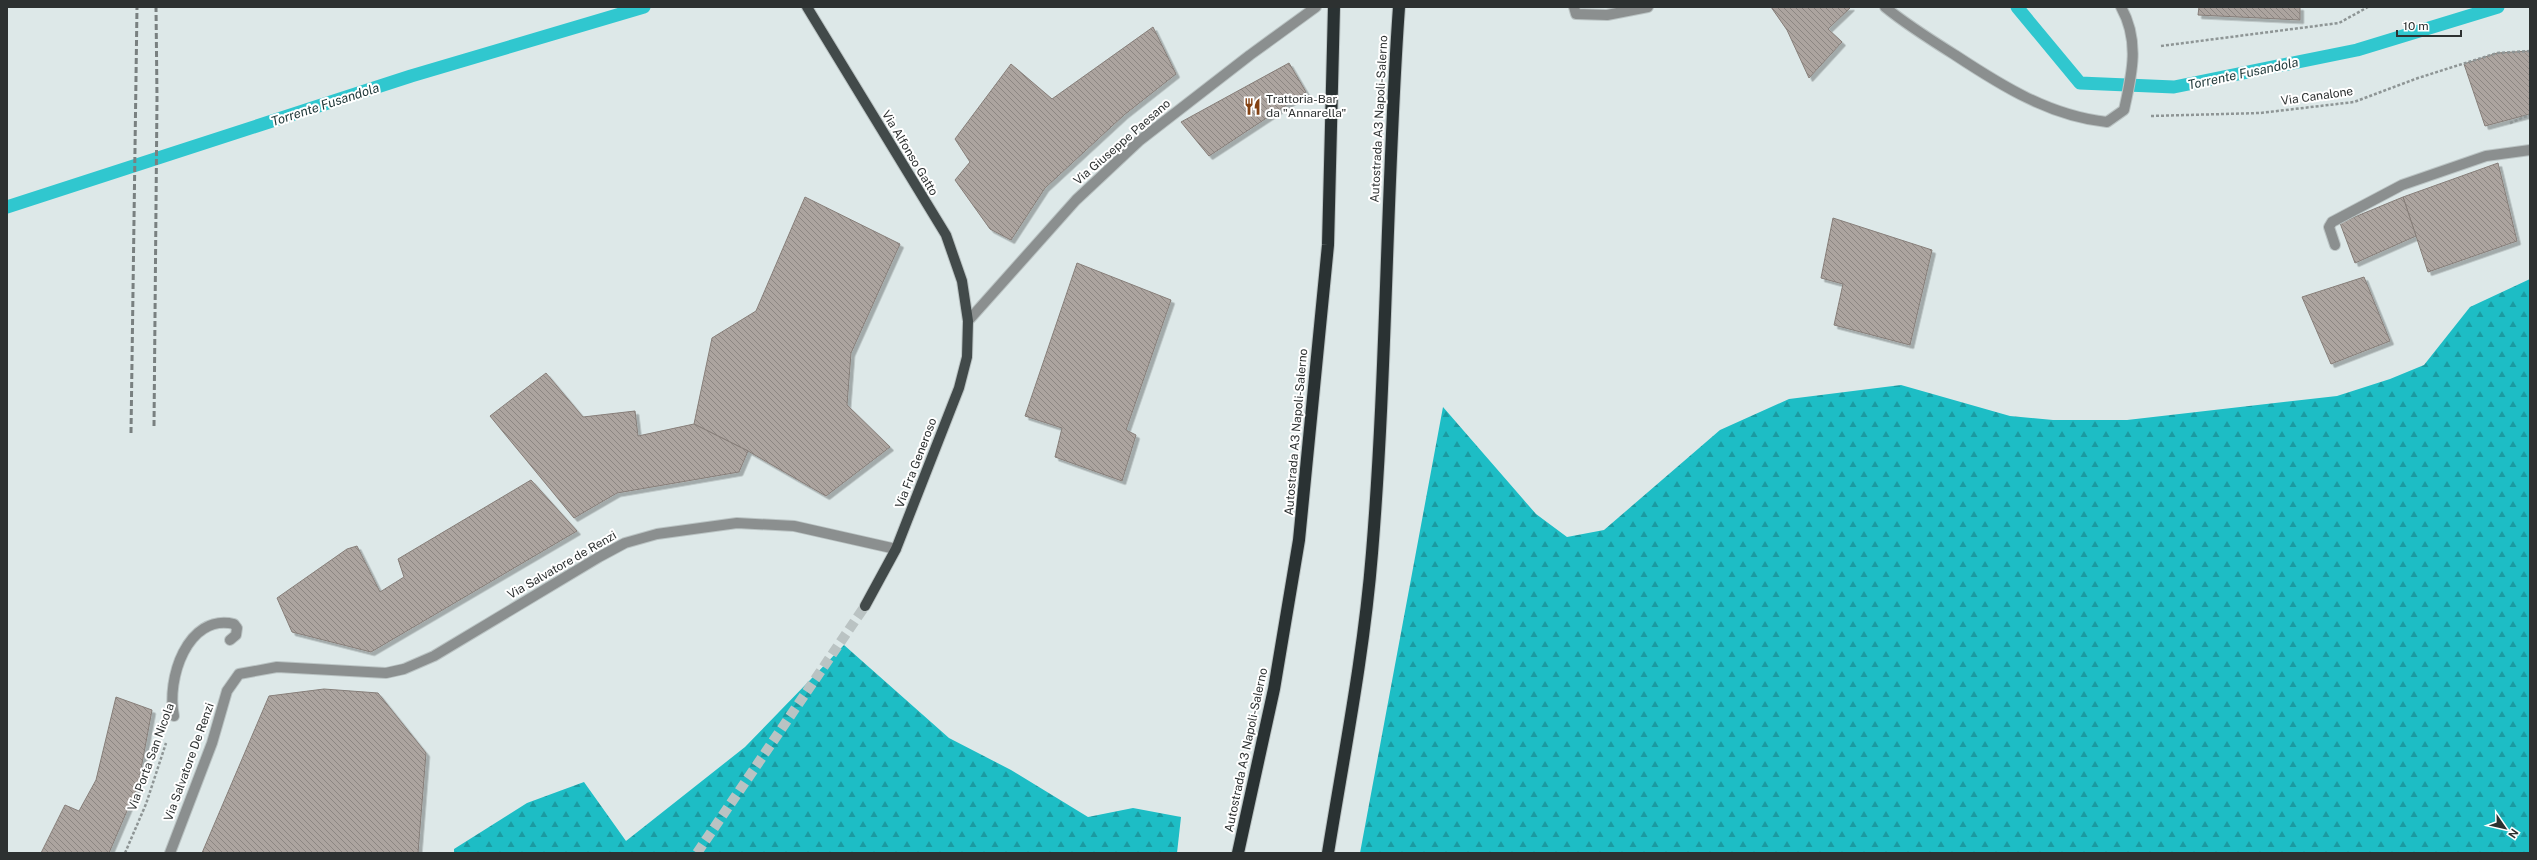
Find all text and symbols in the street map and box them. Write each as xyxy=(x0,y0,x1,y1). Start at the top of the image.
scale bar xyxy=(2397,12,2461,38)
text: 10 m xyxy=(2403,19,2429,33)
street label: Autostrada A3 Napoli-Salerno xyxy=(1368,35,1390,203)
water label: Torrente Fusandola xyxy=(2186,54,2300,93)
water label: Torrente Fusandola xyxy=(269,80,381,129)
street label: Via Canalone xyxy=(2280,84,2354,108)
place label: Trattoria-Bar da "Annarella" xyxy=(1266,92,1346,120)
street label: Via Giuseppe Paesano xyxy=(1071,96,1173,188)
restaurant icon: Trattoria-Bar da "Annarella" xyxy=(1243,96,1263,116)
street label: Via Alfonso Gatto xyxy=(879,108,941,198)
street label: Autostrada A3 Napoli-Salerno xyxy=(1282,348,1310,516)
street label: Via Fra Generoso xyxy=(892,416,940,510)
street label: Via Salvatore de Renzi xyxy=(505,528,619,602)
street label: Autostrada A3 Napoli-Salerno xyxy=(1222,666,1270,833)
street label: Via Porta San Nicola xyxy=(125,701,177,813)
street label: Via Salvatore De Renzi xyxy=(161,701,217,823)
north arrow xyxy=(2485,808,2525,848)
text: N xyxy=(2506,827,2521,841)

